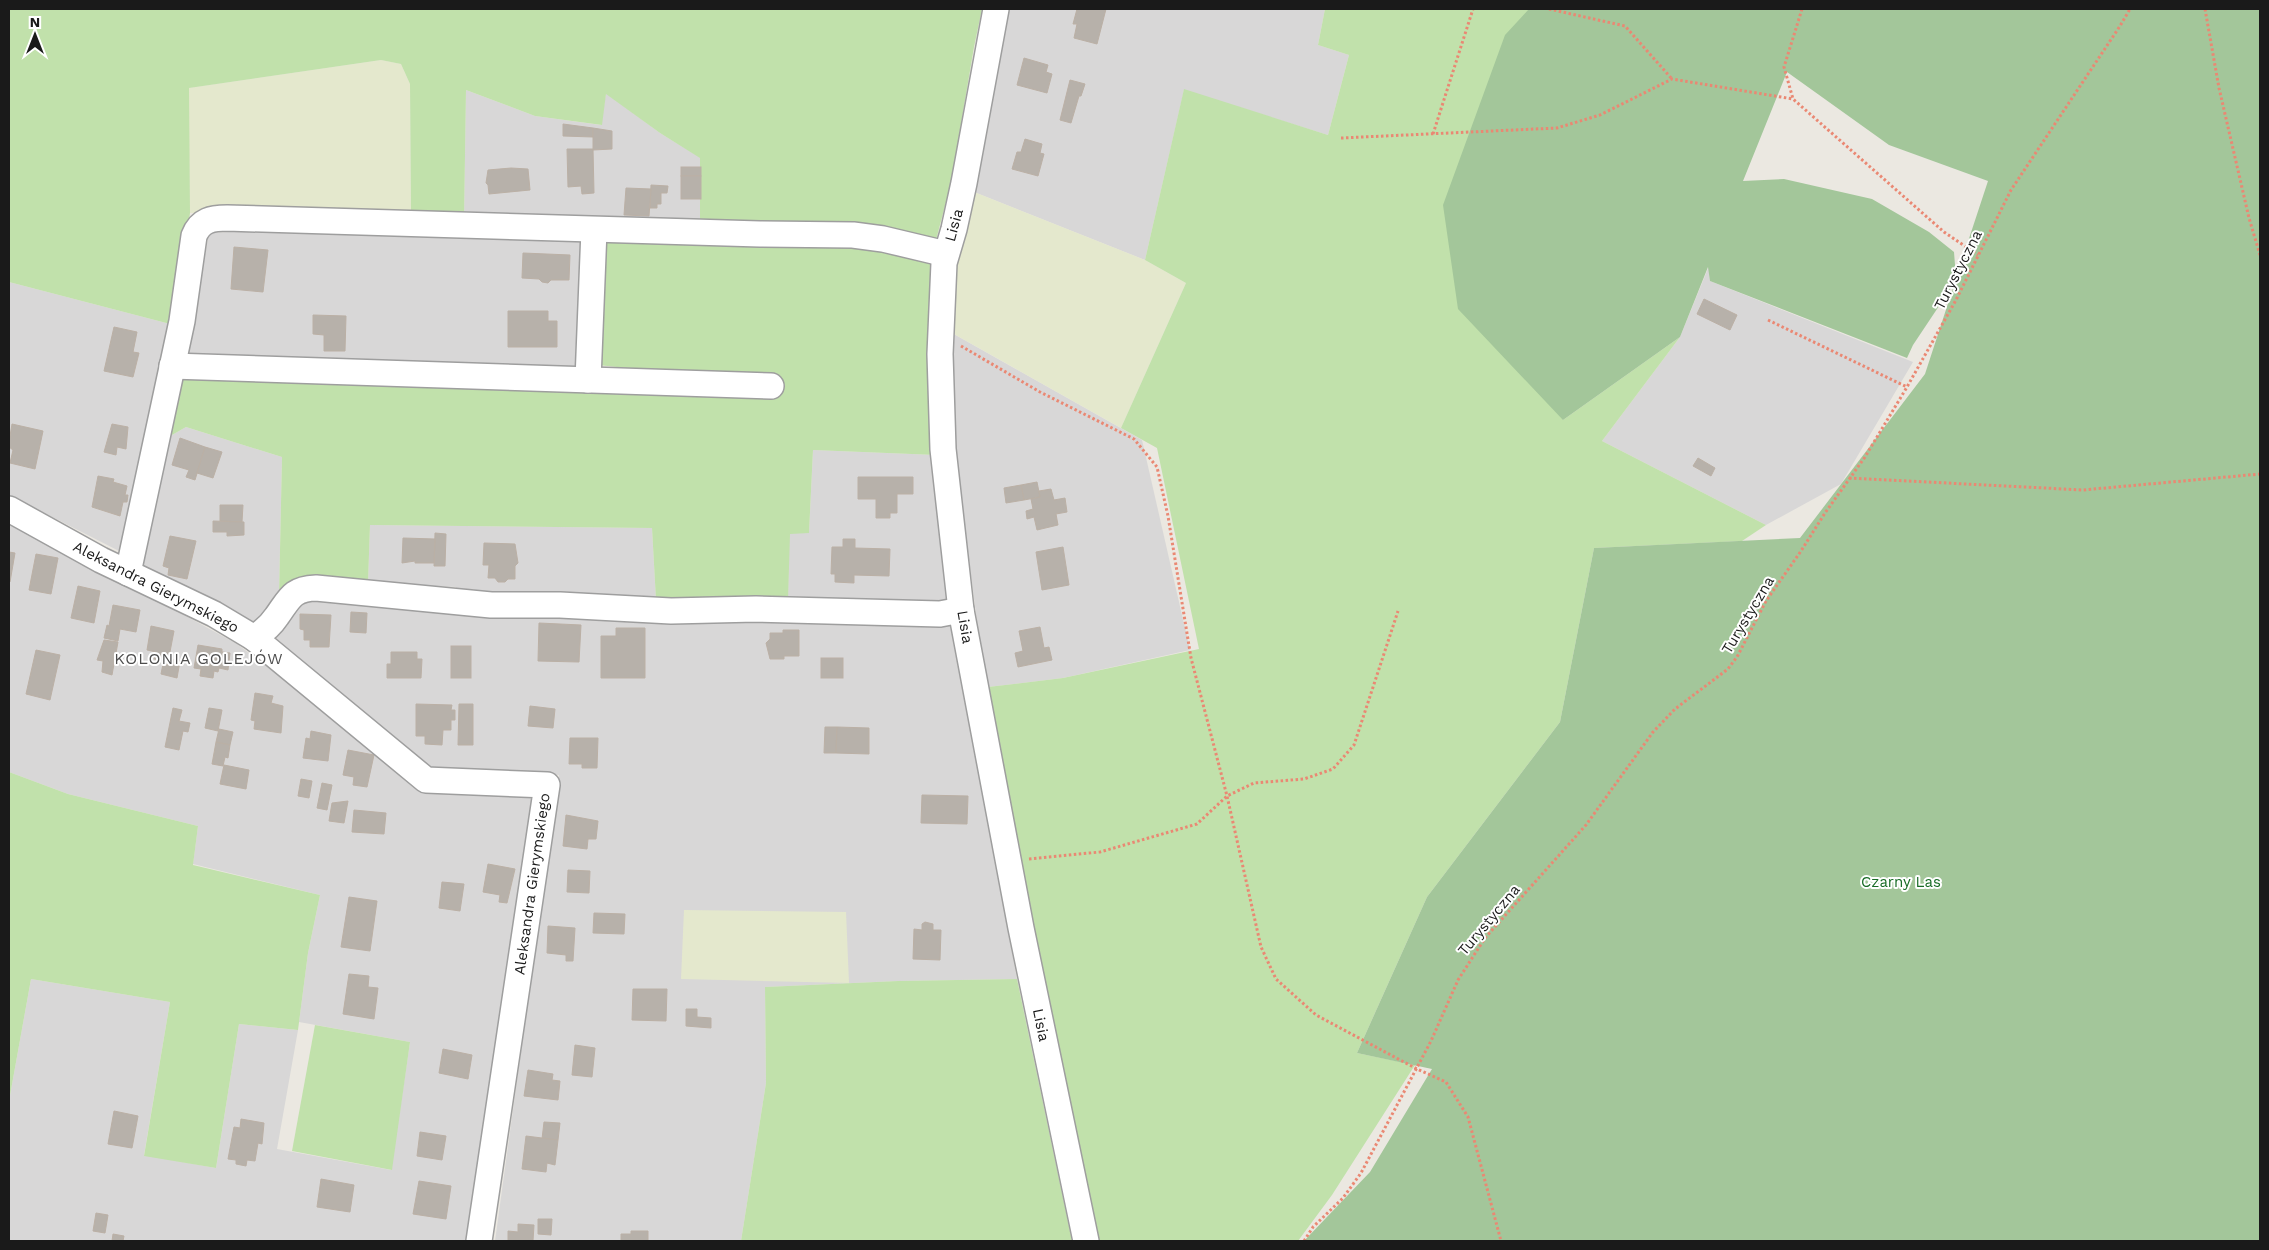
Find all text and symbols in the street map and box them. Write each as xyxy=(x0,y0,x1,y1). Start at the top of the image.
north arrow xyxy=(10,10,60,60)
text: N xyxy=(30,14,40,30)
street label: Lisia xyxy=(941,206,967,243)
street label: Turystyczna xyxy=(1930,227,1986,313)
street label: Aleksandra Gierymskiego xyxy=(70,537,242,637)
street label: Turystyczna xyxy=(1718,573,1778,657)
street label: Lisia xyxy=(953,609,977,645)
district label: KOLONIA GOLEJÓW xyxy=(114,649,284,668)
street label: Aleksandra Gierymskiego xyxy=(510,792,554,976)
park label: Czarny Las xyxy=(1861,873,1941,891)
street label: Turystyczna xyxy=(1454,880,1524,959)
street label: Lisia xyxy=(1029,1007,1053,1044)

